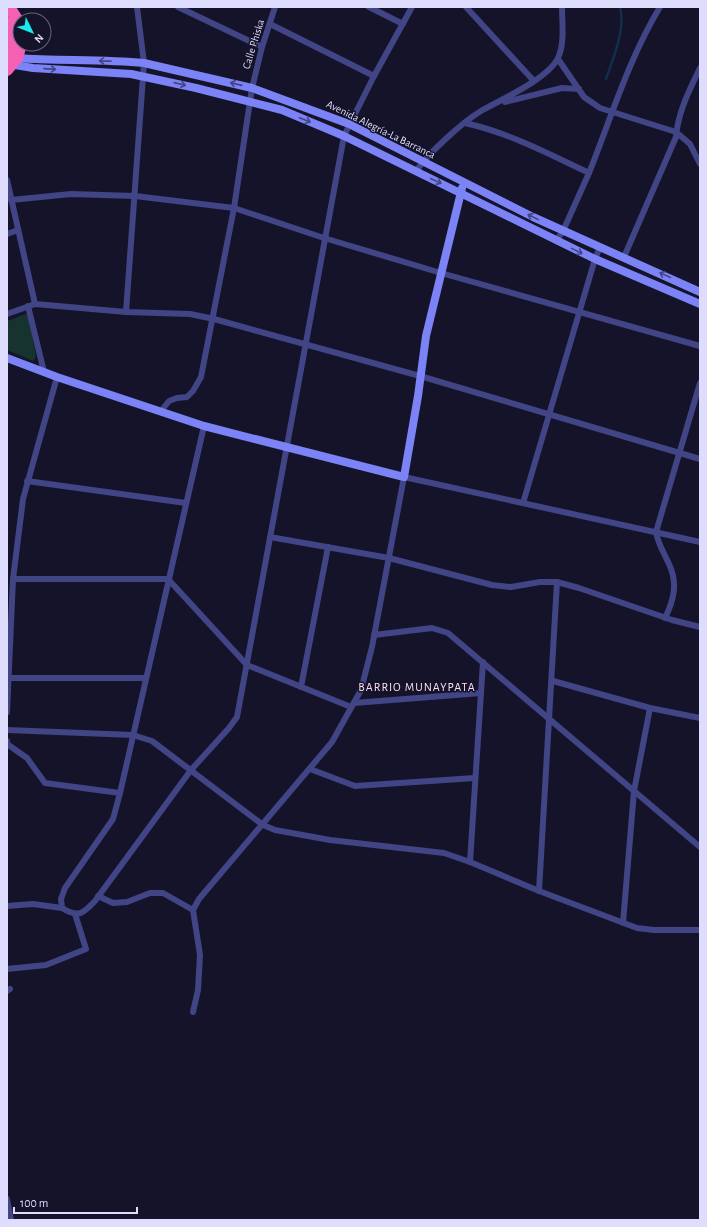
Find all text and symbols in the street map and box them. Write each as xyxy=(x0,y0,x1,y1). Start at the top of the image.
north arrow xyxy=(12,12,52,52)
street label: Calle Phiska xyxy=(241,18,266,70)
text: N xyxy=(32,32,46,45)
one-way arrow xyxy=(99,57,112,65)
one-way arrow xyxy=(43,65,56,72)
one-way arrow xyxy=(230,80,243,87)
one-way arrow xyxy=(174,81,187,89)
street label: Avenida Alegría-La Barranca xyxy=(325,98,437,161)
one-way arrow xyxy=(299,116,311,124)
one-way arrow xyxy=(429,178,441,185)
one-way arrow xyxy=(527,213,539,220)
one-way arrow xyxy=(571,248,583,255)
one-way arrow xyxy=(659,271,671,278)
district label: BARRIO MUNAYPATA xyxy=(358,681,476,693)
scale bar xyxy=(14,1189,137,1215)
text: 100 m xyxy=(20,1197,48,1209)

